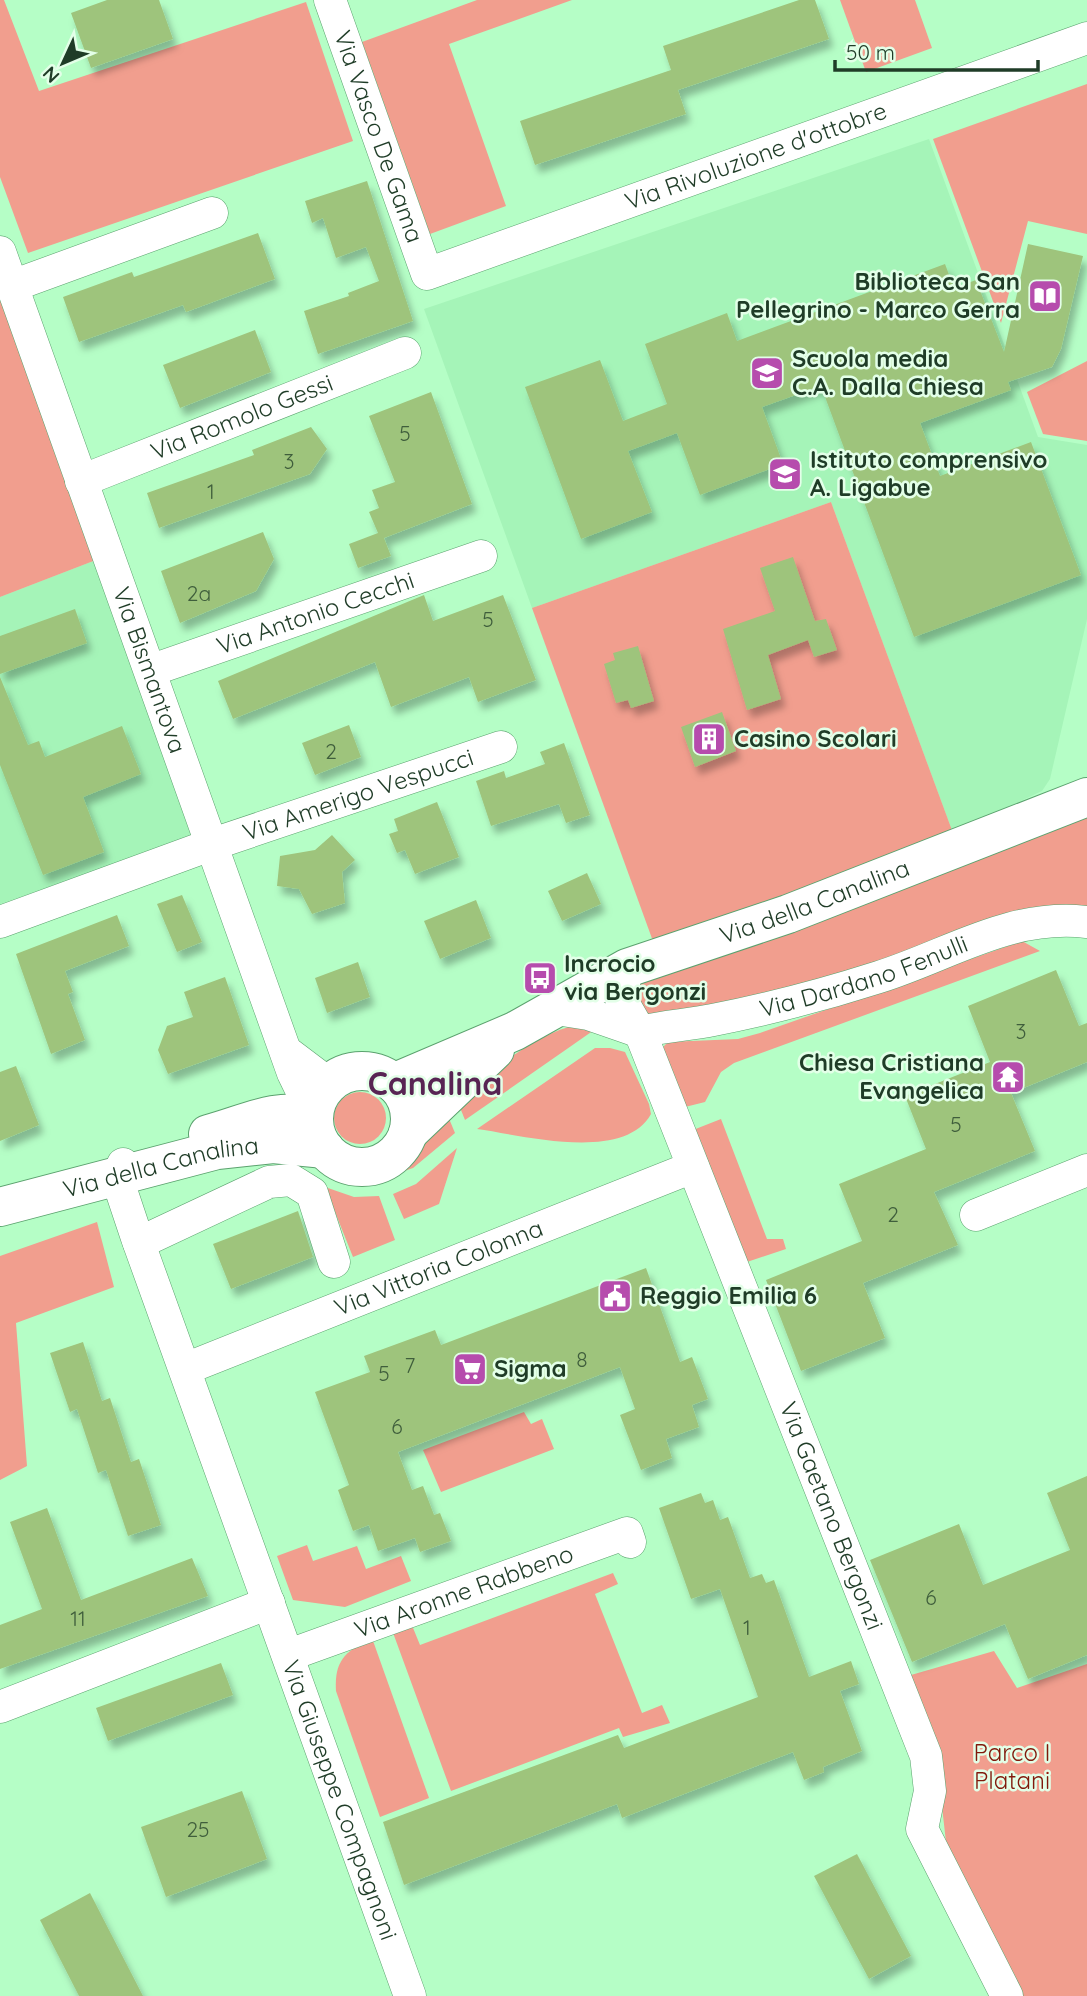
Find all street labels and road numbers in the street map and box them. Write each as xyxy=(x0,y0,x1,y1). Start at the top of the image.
street label: Via Vasco De Gama xyxy=(328,26,431,246)
street label: Via Rivoluzione d'ottobre xyxy=(621,95,891,216)
street label: Via Romolo Gessi xyxy=(146,367,337,466)
street label: Via Antonio Cecchi xyxy=(212,564,418,660)
street label: Via Bismantova xyxy=(107,583,194,757)
street label: Via Amerigo Vespucci xyxy=(239,741,477,847)
street label: Via della Canalina xyxy=(716,852,913,950)
street label: Via Dardano Fenulli xyxy=(756,928,972,1023)
street label: Via della Canalina xyxy=(60,1130,260,1204)
street label: Via Vittoria Colonna xyxy=(330,1212,547,1322)
street label: Via Gaetano Bergonzi xyxy=(774,1397,891,1634)
street label: Via Aronne Rabbeno xyxy=(350,1538,577,1644)
street label: Via Giuseppe Compagnoni xyxy=(276,1656,405,1944)

